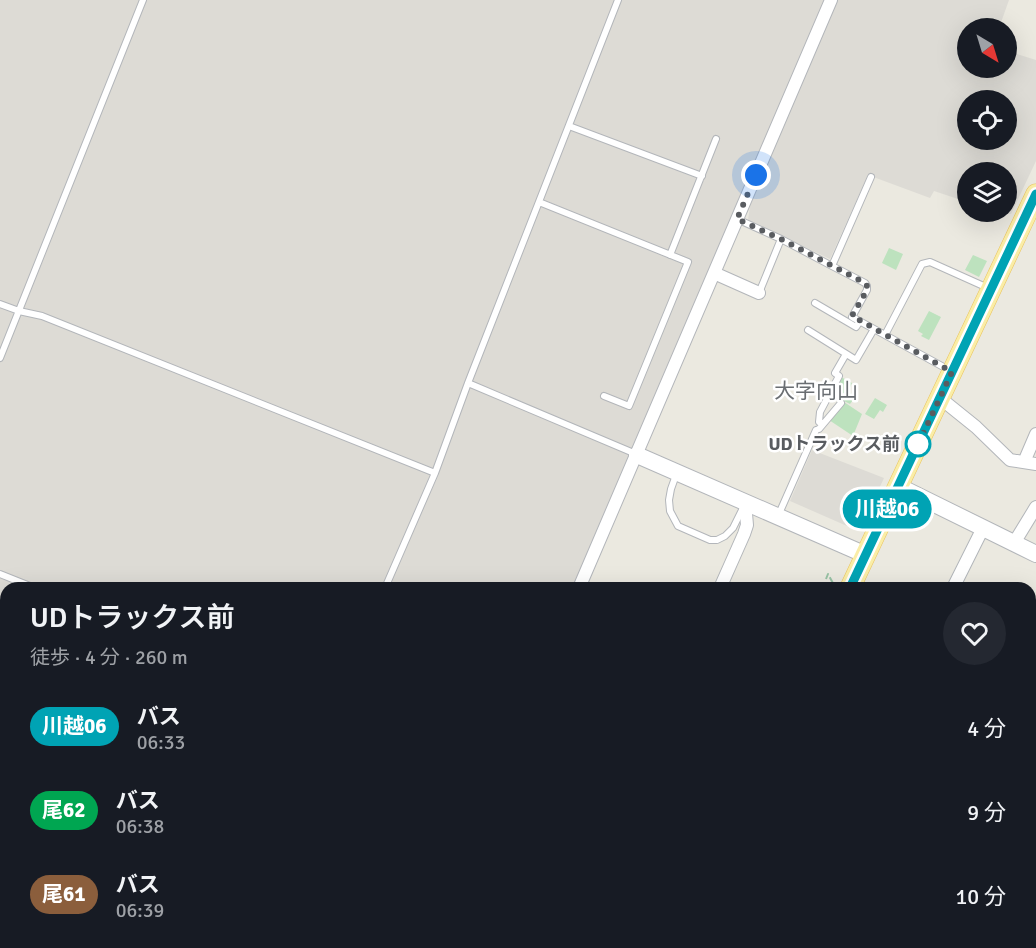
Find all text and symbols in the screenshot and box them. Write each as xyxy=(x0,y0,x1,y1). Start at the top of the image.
north arrow xyxy=(957,18,1017,78)
map controls xyxy=(957,18,1017,222)
button: locate xyxy=(957,90,1017,150)
your location xyxy=(741,160,771,190)
button: layers xyxy=(957,162,1017,222)
district label: 大字向山 xyxy=(774,378,858,404)
marker: UDトラックス前 xyxy=(905,431,931,457)
place label: UDトラックス前 xyxy=(768,433,900,455)
line badge: 川越06 xyxy=(845,490,929,528)
text: 川越06 xyxy=(855,496,919,522)
text: UDトラックス前 xyxy=(30,601,234,635)
button: heart xyxy=(943,602,1006,665)
text: 徒歩 · 4 分 · 260 m xyxy=(30,645,188,670)
text: バス xyxy=(137,703,181,730)
text: 川越06 xyxy=(42,713,107,739)
text: 4 分 xyxy=(967,715,1006,742)
text: 06:33 xyxy=(137,730,185,755)
text: バス xyxy=(116,787,160,814)
text: 尾62 xyxy=(42,797,86,823)
text: 9 分 xyxy=(967,799,1006,826)
text: 06:38 xyxy=(116,814,164,839)
text: バス xyxy=(116,871,160,898)
text: 尾61 xyxy=(42,881,86,907)
text: 10 分 xyxy=(955,883,1006,910)
text: 06:39 xyxy=(116,898,164,923)

